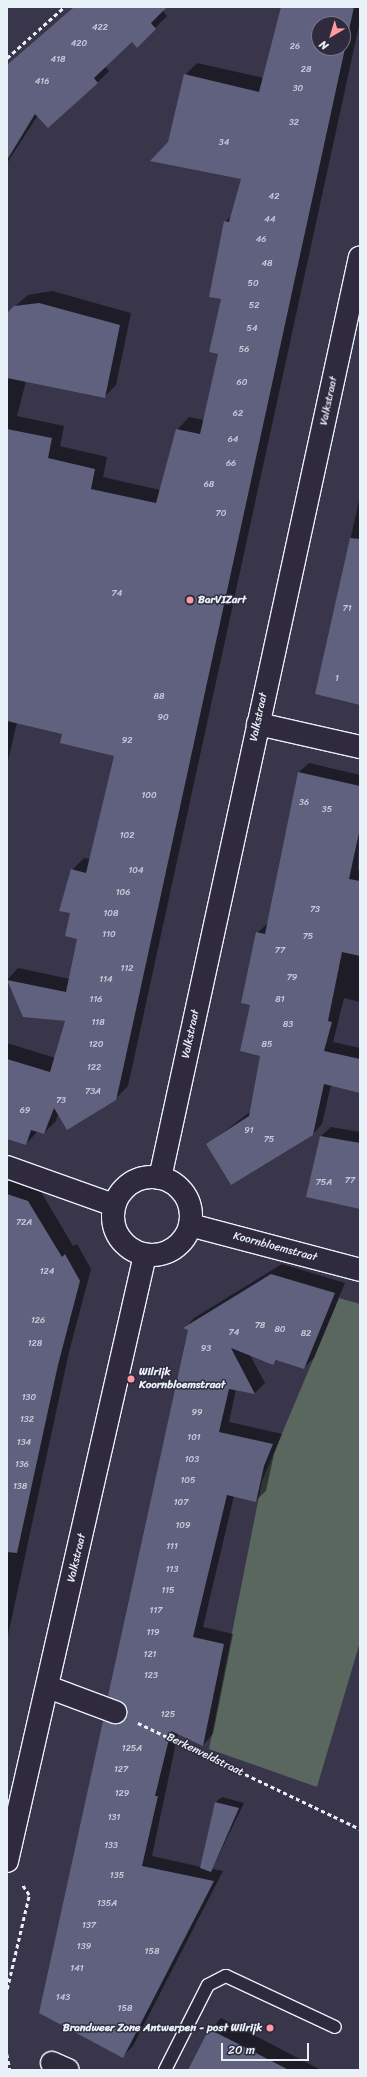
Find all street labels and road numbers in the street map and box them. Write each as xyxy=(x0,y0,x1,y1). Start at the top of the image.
street label: Valkstraat xyxy=(317,375,341,427)
street label: Valkstraat xyxy=(247,691,271,743)
street label: Valkstraat xyxy=(179,1008,203,1060)
street label: Koornbloemstraat xyxy=(232,1229,318,1265)
street label: Valkstraat xyxy=(65,1532,89,1584)
street label: Berkenveldstraat xyxy=(164,1731,246,1779)

